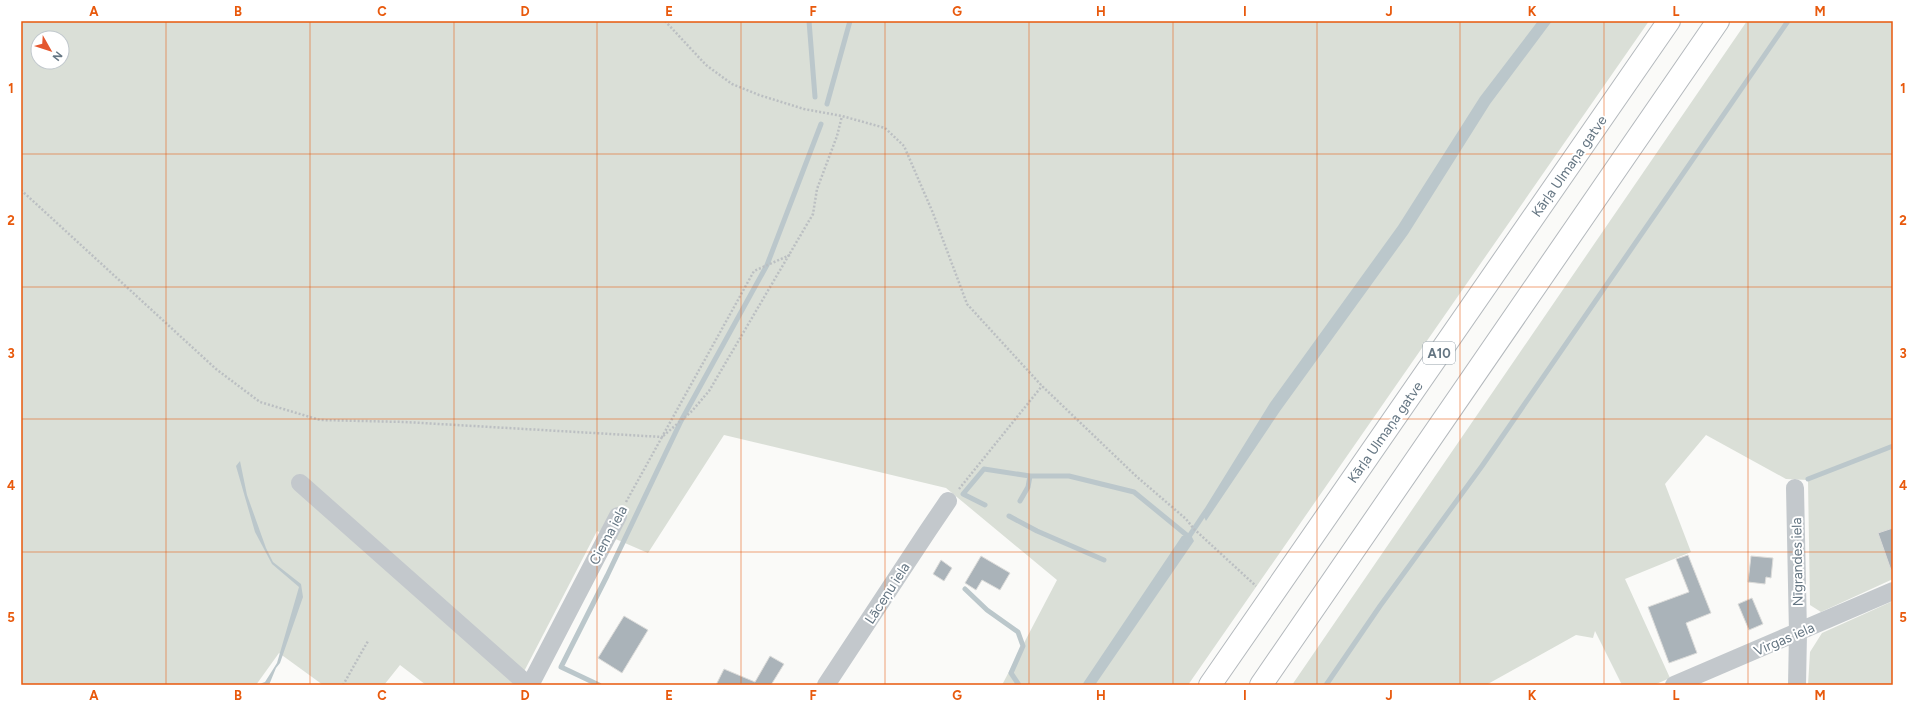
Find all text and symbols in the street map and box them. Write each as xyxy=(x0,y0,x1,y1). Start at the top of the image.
text: A xyxy=(89,4,99,19)
text: B xyxy=(234,4,242,19)
text: C xyxy=(377,4,387,19)
text: D xyxy=(520,4,530,19)
text: E xyxy=(665,4,673,19)
text: F xyxy=(809,4,817,19)
text: G xyxy=(952,4,962,19)
text: H xyxy=(1096,4,1106,19)
text: I xyxy=(1243,4,1247,19)
text: J xyxy=(1385,4,1393,19)
text: K xyxy=(1528,4,1537,19)
text: L xyxy=(1673,4,1680,19)
text: M xyxy=(1814,4,1826,19)
north arrow xyxy=(30,30,70,70)
text: N xyxy=(50,49,65,63)
text: 1 xyxy=(8,81,14,96)
text: 1 xyxy=(1900,81,1906,96)
street label: Kārļa Ulmaņa gatve xyxy=(1528,112,1611,220)
text: 2 xyxy=(7,213,15,228)
text: 2 xyxy=(1899,213,1907,228)
road number: A10 xyxy=(1423,342,1455,364)
text: 3 xyxy=(7,346,15,361)
text: 3 xyxy=(1899,346,1907,361)
street label: Kārļa Ulmaņa gatve xyxy=(1344,378,1427,486)
text: 4 xyxy=(7,478,15,493)
text: 4 xyxy=(1899,478,1907,493)
street label: Ciema iela xyxy=(586,503,631,568)
street label: Nīgrandes iela xyxy=(1788,517,1807,607)
street label: Lāceņu iela xyxy=(861,559,914,627)
text: 5 xyxy=(7,610,15,625)
text: 5 xyxy=(1899,610,1907,625)
street label: Virgas iela xyxy=(1751,619,1817,660)
text: A xyxy=(89,688,99,703)
text: B xyxy=(234,688,242,703)
text: C xyxy=(377,688,387,703)
text: D xyxy=(520,688,530,703)
text: E xyxy=(665,688,673,703)
text: F xyxy=(809,688,817,703)
text: G xyxy=(952,688,962,703)
text: H xyxy=(1096,688,1106,703)
text: I xyxy=(1243,688,1247,703)
text: J xyxy=(1385,688,1393,703)
text: K xyxy=(1528,688,1537,703)
text: L xyxy=(1673,688,1680,703)
text: M xyxy=(1814,688,1826,703)

